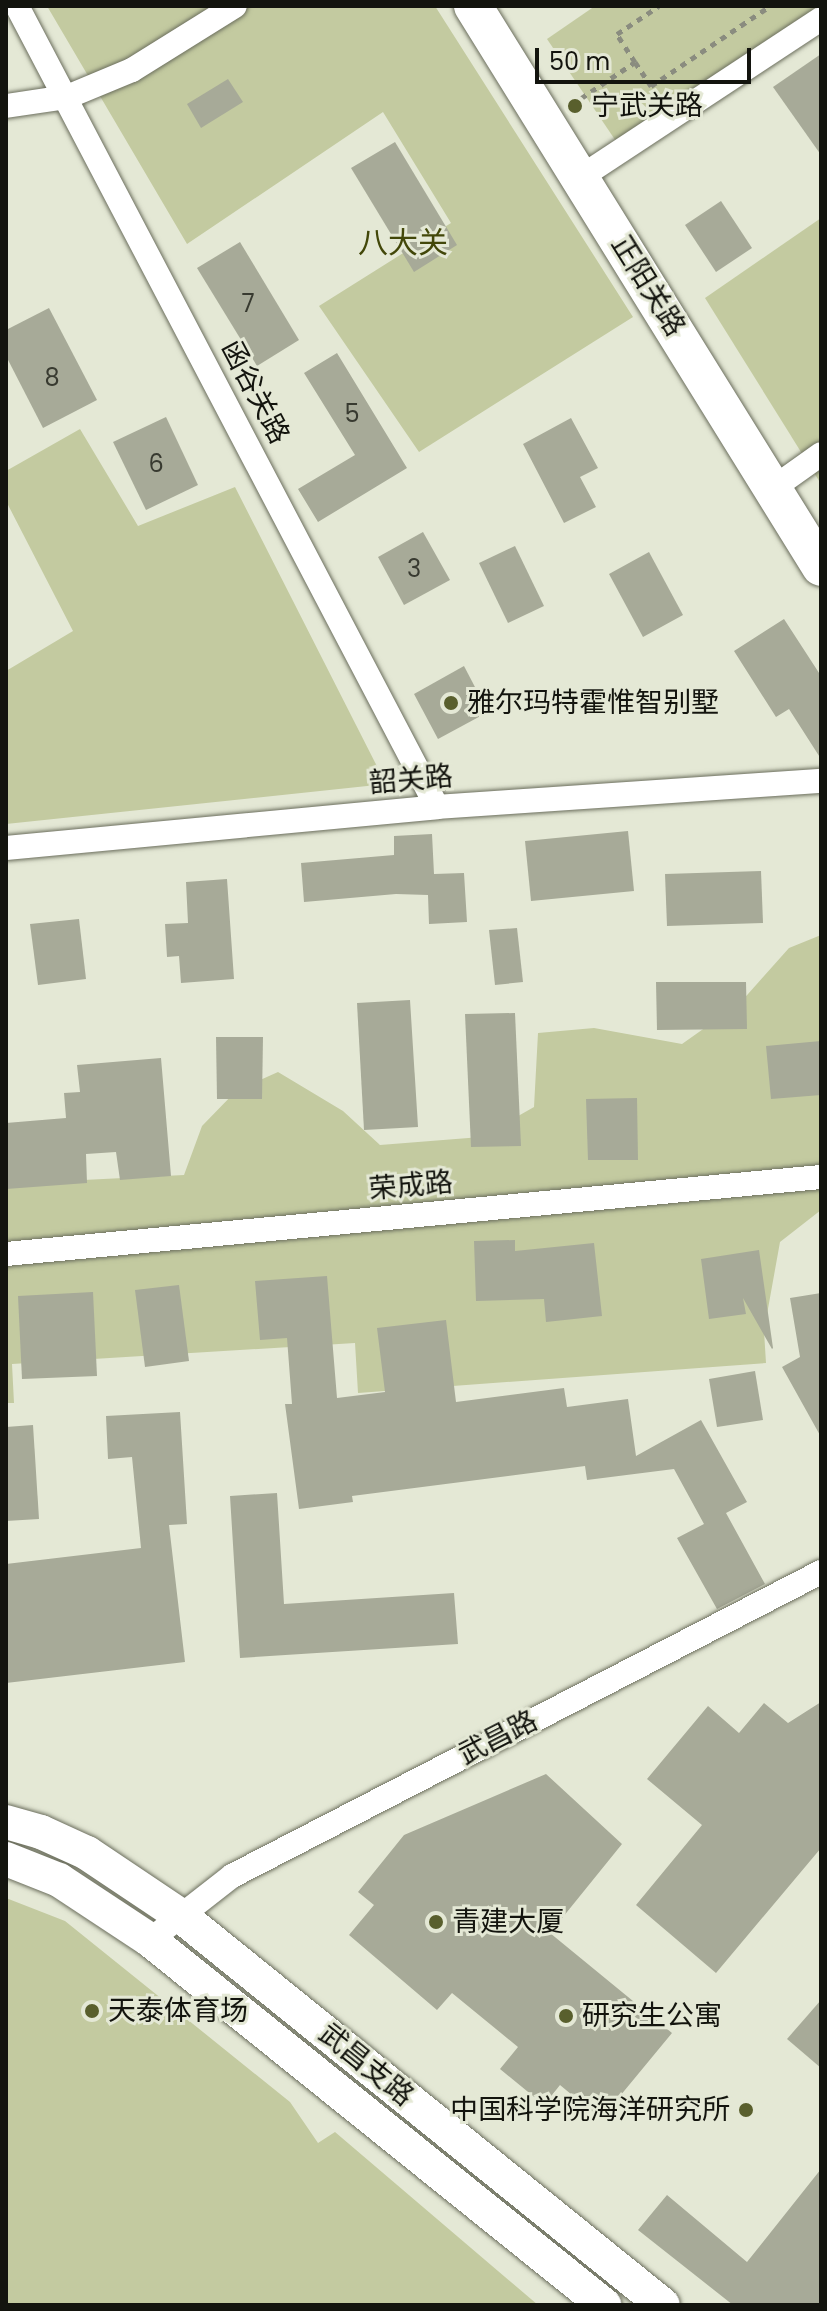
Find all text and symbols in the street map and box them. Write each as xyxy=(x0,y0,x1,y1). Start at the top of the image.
scale bar xyxy=(539,32,755,82)
text: 50 m xyxy=(549,45,610,78)
place label: 宁武关路 xyxy=(591,89,703,123)
marker: 宁武关路 xyxy=(566,97,584,115)
district label: 八大关 xyxy=(358,225,448,261)
street label: 正阳关路 xyxy=(604,230,692,342)
house number: 7 xyxy=(241,290,255,318)
street label: 函谷关路 xyxy=(214,335,296,449)
house number: 8 xyxy=(44,364,60,392)
house number: 5 xyxy=(344,400,360,428)
house number: 6 xyxy=(148,450,164,478)
house number: 3 xyxy=(407,555,421,583)
place label: 雅尔玛特霍惟智别墅 xyxy=(467,686,719,720)
marker: 雅尔玛特霍惟智别墅 xyxy=(442,694,460,712)
street label: 韶关路 xyxy=(368,760,454,800)
street label: 荣成路 xyxy=(368,1166,454,1206)
street label: 武昌路 xyxy=(453,1704,543,1772)
place label: 青建大厦 xyxy=(452,1905,564,1939)
marker: 青建大厦 xyxy=(427,1913,445,1931)
place label: 天泰体育场 xyxy=(108,1994,248,2028)
place label: 研究生公寓 xyxy=(582,1999,722,2033)
marker: 天泰体育场 xyxy=(83,2002,101,2020)
marker: 研究生公寓 xyxy=(557,2007,575,2025)
street label: 武昌支路 xyxy=(312,2017,420,2113)
place label: 中国科学院海洋研究所 xyxy=(450,2093,730,2127)
marker: 中国科学院海洋研究所 xyxy=(737,2101,755,2119)

